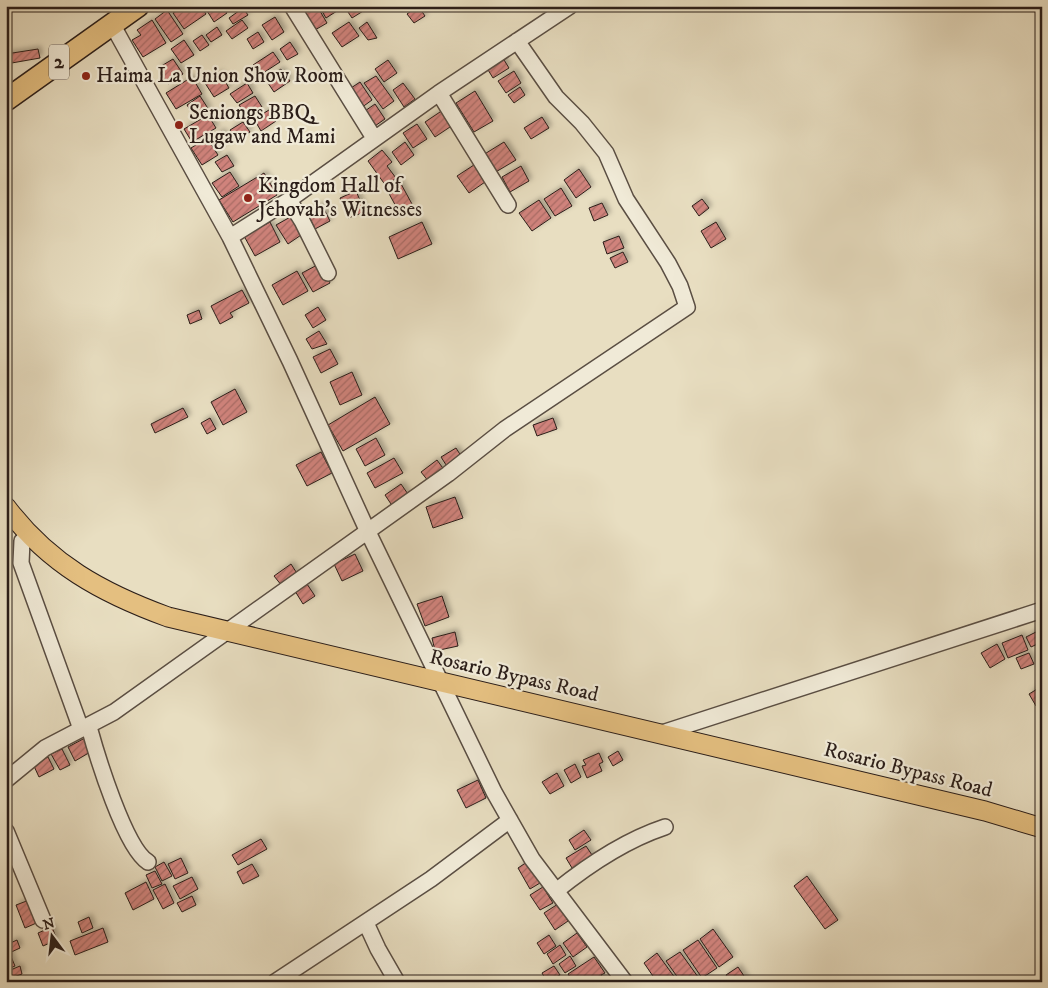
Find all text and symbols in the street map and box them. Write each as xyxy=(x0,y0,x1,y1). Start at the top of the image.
road number: 2 xyxy=(49,44,69,80)
place label: Haima La Union Show Room xyxy=(96,63,344,89)
marker: Haima La Union Show Room xyxy=(80,70,92,82)
place label: Seniongs BBQ, Lugaw and Mami xyxy=(189,100,335,150)
marker: Seniongs BBQ, Lugaw and Mami xyxy=(173,119,185,131)
place label: Kingdom Hall of Jehovah's Witnesses xyxy=(256,173,422,223)
marker: Kingdom Hall of Jehovah's Witnesses xyxy=(242,192,254,204)
street label: Rosario Bypass Road xyxy=(427,644,602,708)
street label: Rosario Bypass Road xyxy=(821,736,995,804)
north arrow xyxy=(28,910,78,960)
text: N xyxy=(41,914,57,935)

